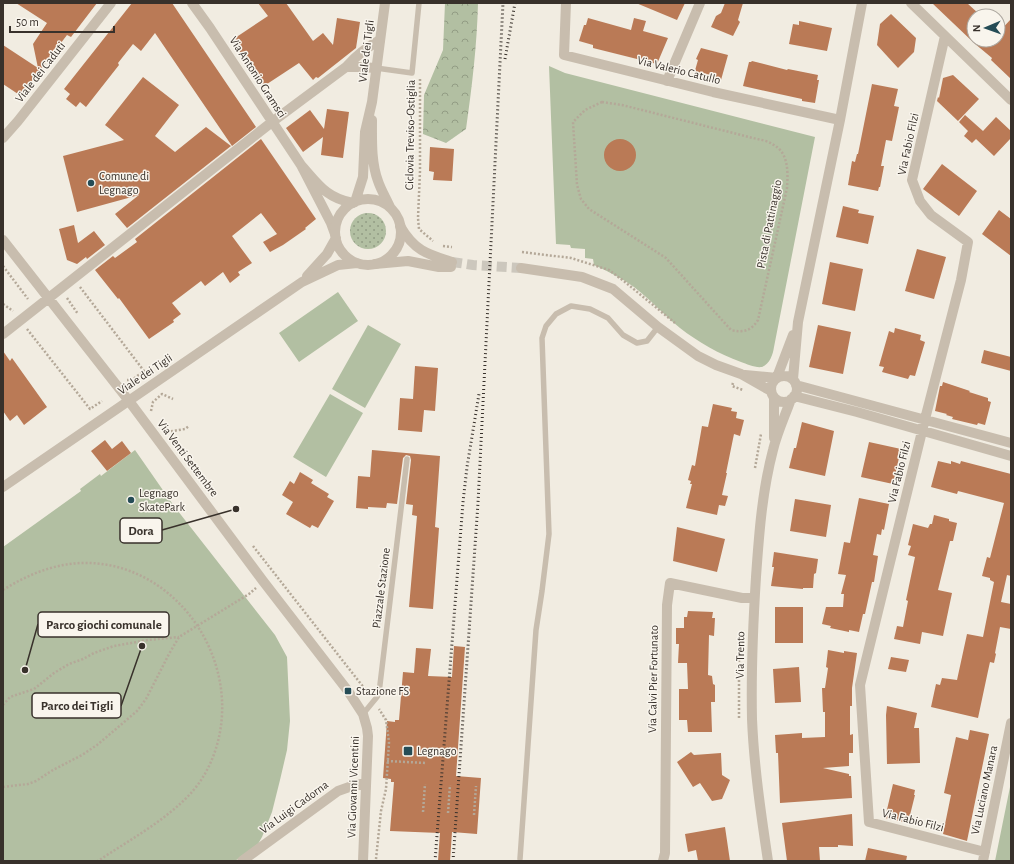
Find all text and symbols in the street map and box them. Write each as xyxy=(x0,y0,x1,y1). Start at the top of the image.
scale bar xyxy=(10,8,114,34)
north arrow xyxy=(966,8,1006,48)
text: 50 m xyxy=(16,16,39,28)
street label: Viale dei Tigli xyxy=(356,19,376,83)
text: N xyxy=(971,24,982,32)
street label: Via Antonio Gramsci xyxy=(227,34,289,120)
street label: Viale dei Caduti xyxy=(13,39,67,105)
street label: Via Valerio Catullo xyxy=(636,54,722,86)
street label: Ciclovia Treviso-Ostiglia xyxy=(403,79,417,190)
street label: Via Fabio Filzi xyxy=(896,112,920,176)
place label: Comune di Legnago xyxy=(99,170,149,196)
marker: Comune di Legnago xyxy=(86,178,96,188)
street label: Pista di Pattinaggio xyxy=(754,178,784,269)
street label: Viale dei Tigli xyxy=(116,351,174,397)
street label: Via Venti Settembre xyxy=(155,417,221,499)
street label: Via Fabio Filzi xyxy=(886,440,912,504)
place label: Legnago SkatePark xyxy=(139,487,185,513)
marker: Legnago SkatePark xyxy=(126,495,136,505)
callout: Dora xyxy=(120,518,162,543)
text: Dora xyxy=(128,525,154,538)
street label: Piazzale Stazione xyxy=(370,547,392,629)
callout: Parco giochi comunale xyxy=(38,612,169,637)
text: Parco giochi comunale xyxy=(46,619,162,632)
street label: Via Calvi Pier Fortunato xyxy=(646,625,660,733)
street label: Via Trento xyxy=(734,631,746,679)
place label: Stazione FS xyxy=(356,685,410,697)
marker: Stazione FS xyxy=(343,686,353,696)
callout: Parco dei Tigli xyxy=(32,693,121,718)
text: Parco dei Tigli xyxy=(41,700,113,713)
street label: Via Giovanni Vicentini xyxy=(345,736,361,838)
street label: Via Luciano Manara xyxy=(969,744,999,836)
marker: Legnago xyxy=(402,745,414,757)
place label: Legnago xyxy=(417,745,457,757)
street label: Via Luigi Cadorna xyxy=(258,778,331,836)
street label: Via Fabio Filzi xyxy=(881,807,945,833)

